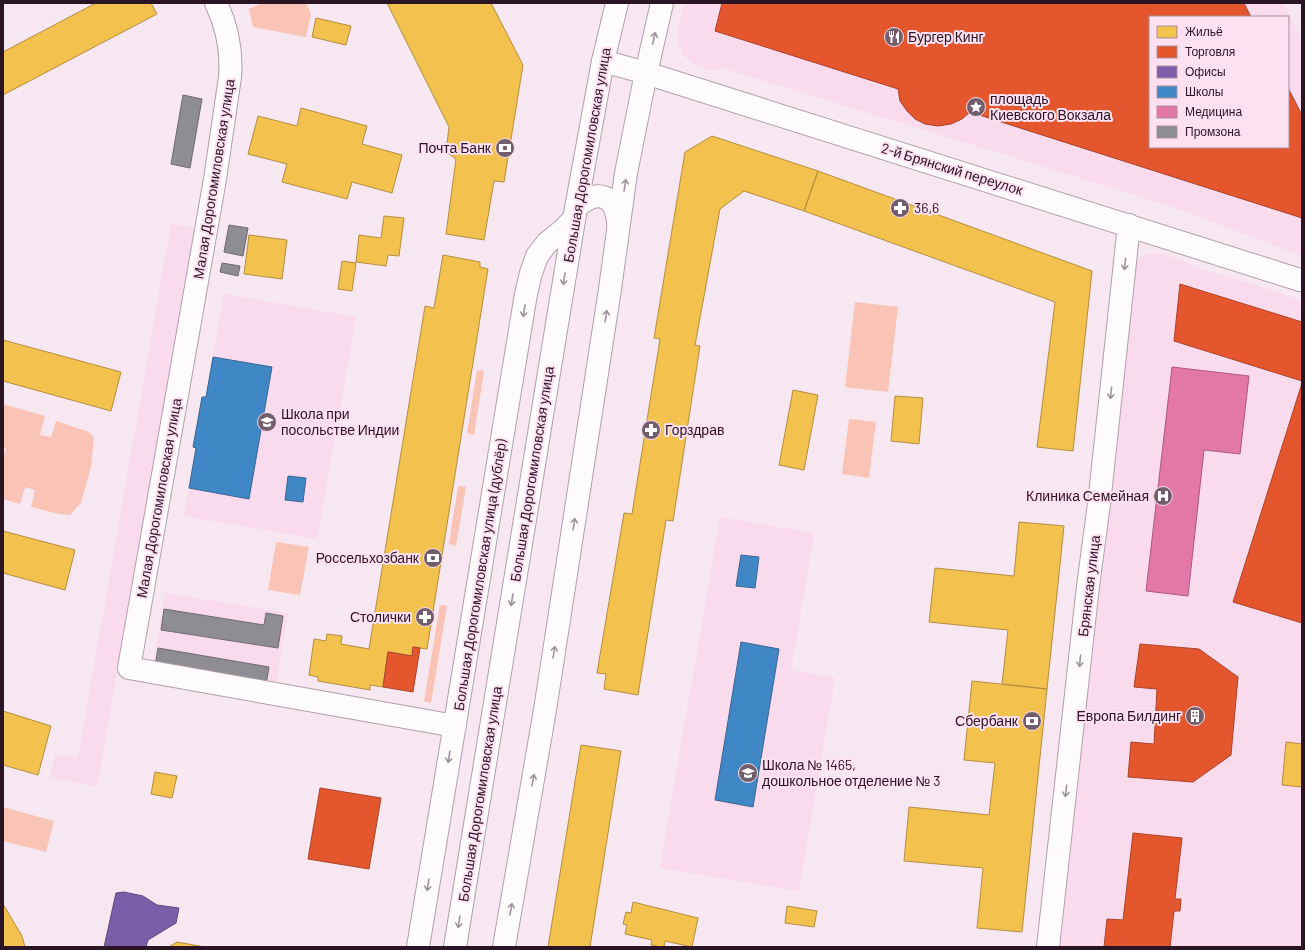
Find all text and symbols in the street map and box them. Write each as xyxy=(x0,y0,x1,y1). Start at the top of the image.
legend xyxy=(1149,16,1289,148)
text: Жильё xyxy=(1185,24,1223,38)
restaurant icon: Бургер Кинг xyxy=(883,26,905,48)
place label: Бургер Кинг xyxy=(908,28,984,45)
one-way arrow xyxy=(650,32,658,45)
text: Торговля xyxy=(1185,44,1235,59)
street label: Большая Дорогомиловская улица xyxy=(559,46,614,264)
text: Офисы xyxy=(1185,64,1226,79)
street label: Малая Дорогомиловская улица xyxy=(189,77,238,280)
text: Школы xyxy=(1185,84,1223,98)
place label: площадь Киевского Вокзала xyxy=(990,90,1111,123)
place icon: площадь Киевского Вокзала xyxy=(965,96,987,118)
text: Медицина xyxy=(1185,104,1242,119)
text: Промзона xyxy=(1185,124,1241,139)
bank icon: Почта Банк xyxy=(494,137,516,159)
place label: Почта Банк xyxy=(418,139,492,156)
street label: 2-й Брянский переулок xyxy=(879,139,1026,198)
one-way arrow xyxy=(621,178,629,191)
pharmacy icon: 36,6 xyxy=(889,197,911,219)
place label: 36,6 xyxy=(914,199,939,216)
one-way arrow xyxy=(1122,257,1129,270)
one-way arrow xyxy=(560,272,568,285)
one-way arrow xyxy=(519,304,527,317)
one-way arrow xyxy=(602,310,610,323)
street label: Большая Дорогомиловская улица xyxy=(506,365,557,583)
one-way arrow xyxy=(1107,386,1115,399)
street label: Малая Дорогомиловская улица xyxy=(133,397,184,599)
place label: Школа при посольстве Индии xyxy=(281,405,399,438)
school or university icon: Школа при посольстве Индии xyxy=(256,411,278,433)
pharmacy icon: Горздрав xyxy=(640,419,662,441)
place label: Горздрав xyxy=(665,421,724,438)
street label: Большая Дорогомиловская улица (дублёр) xyxy=(450,438,509,712)
hospital icon: Клиника Семейная xyxy=(1152,485,1174,507)
place label: Клиника Семейная xyxy=(1026,487,1149,504)
one-way arrow xyxy=(570,518,578,531)
street label: Брянская улица xyxy=(1074,534,1103,638)
bank icon: Россельхозбанк xyxy=(422,547,444,569)
place label: Россельхозбанк xyxy=(316,549,420,566)
one-way arrow xyxy=(508,594,516,607)
pharmacy icon: Столички xyxy=(414,606,436,628)
place label: Столички xyxy=(350,608,411,625)
one-way arrow xyxy=(550,646,558,659)
one-way arrow xyxy=(1076,655,1084,668)
street label: Большая Дорогомиловская улица xyxy=(454,685,505,903)
building icon: Европа Билдинг xyxy=(1184,705,1206,727)
place label: Европа Билдинг xyxy=(1076,707,1181,724)
bank icon: Сбербанк xyxy=(1021,710,1043,732)
place label: Сбербанк xyxy=(955,712,1019,729)
one-way arrow xyxy=(445,750,453,763)
place label: Школа № 1465, дошкольное отделение № 3 xyxy=(762,756,941,789)
school or university icon: Школа № 1465, дошкольное отделение № 3 xyxy=(737,762,759,784)
one-way arrow xyxy=(529,774,537,787)
one-way arrow xyxy=(1062,784,1069,797)
one-way arrow xyxy=(424,878,432,891)
one-way arrow xyxy=(507,902,515,915)
one-way arrow xyxy=(455,915,463,928)

